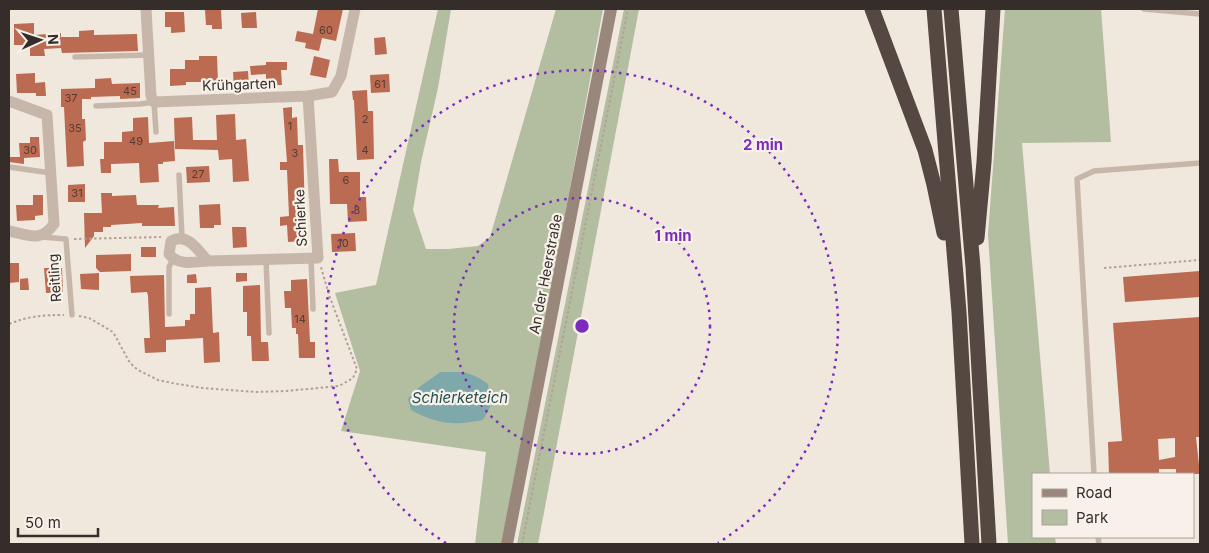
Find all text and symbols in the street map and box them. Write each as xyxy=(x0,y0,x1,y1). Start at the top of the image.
north arrow xyxy=(15,15,65,65)
house number: 60 xyxy=(319,23,333,37)
text: N xyxy=(45,34,62,45)
street label: Krühgarten xyxy=(202,74,276,94)
house number: 61 xyxy=(374,77,386,91)
house number: 45 xyxy=(123,84,137,98)
house number: 37 xyxy=(64,91,78,105)
house number: 2 xyxy=(362,112,368,126)
house number: 1 xyxy=(288,119,292,133)
house number: 35 xyxy=(68,121,82,135)
house number: 49 xyxy=(129,134,143,148)
text: 2 min xyxy=(743,135,783,154)
house number: 30 xyxy=(23,143,37,157)
house number: 4 xyxy=(361,143,369,157)
house number: 3 xyxy=(292,146,299,160)
house number: 27 xyxy=(192,167,204,181)
house number: 6 xyxy=(343,173,350,187)
house number: 31 xyxy=(71,186,83,200)
street label: Schierke xyxy=(290,189,310,247)
house number: 8 xyxy=(354,203,361,217)
street label: An der Heerstraße xyxy=(525,213,565,335)
text: 1 min xyxy=(654,226,692,245)
house number: 10 xyxy=(337,236,349,250)
street label: Reitling xyxy=(44,253,64,303)
house number: 14 xyxy=(294,312,306,326)
centre of rings xyxy=(573,317,591,335)
water label: Schierketeich xyxy=(412,388,508,407)
legend xyxy=(1032,473,1194,538)
text: Road xyxy=(1076,483,1112,502)
scale bar xyxy=(18,506,98,538)
text: Park xyxy=(1076,508,1109,527)
text: 50 m xyxy=(25,513,61,532)

